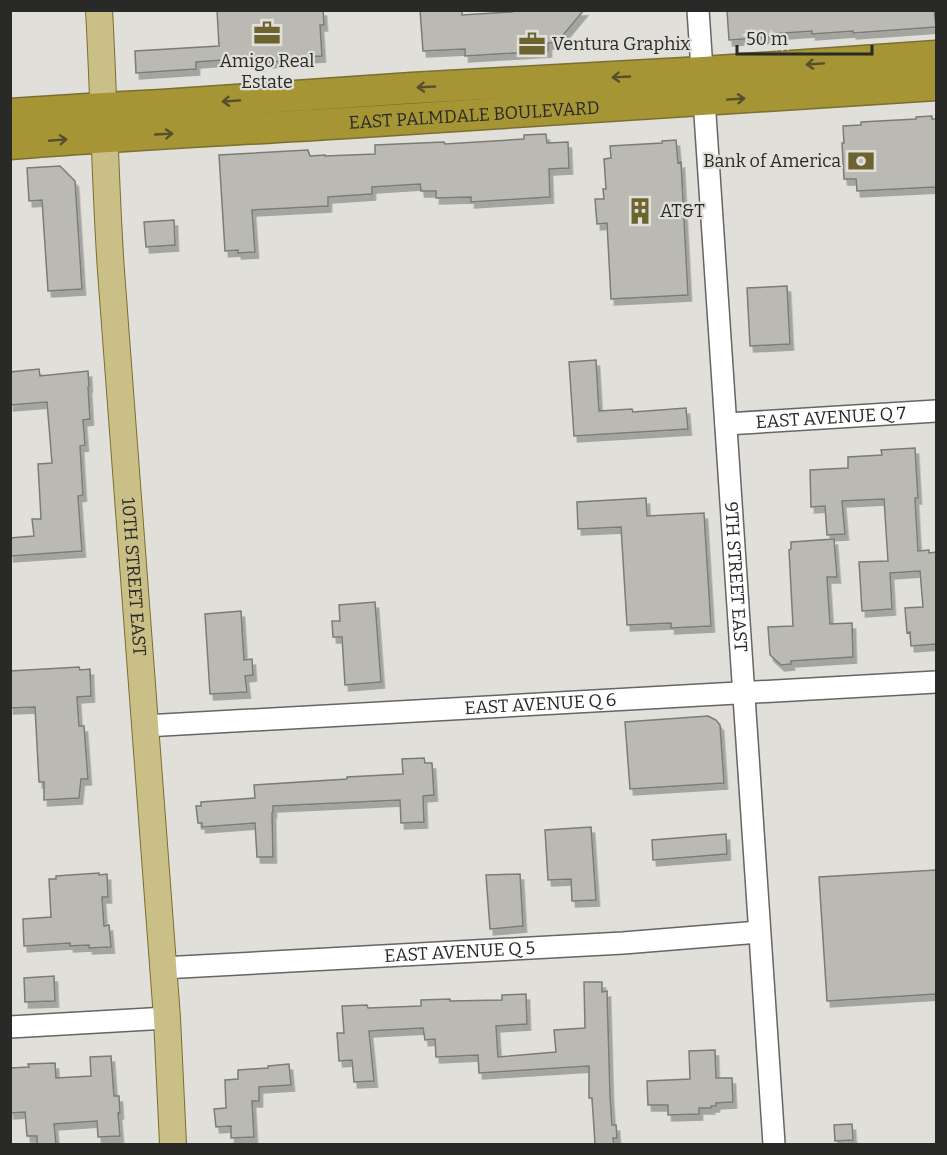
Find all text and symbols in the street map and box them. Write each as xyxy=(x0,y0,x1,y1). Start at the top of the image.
office icon: Amigo Real Estate xyxy=(252,18,282,48)
scale bar xyxy=(737,18,872,56)
text: 50 m xyxy=(746,28,788,50)
office icon: Ventura Graphix xyxy=(517,29,547,59)
place label: Ventura Graphix xyxy=(552,33,690,55)
place label: Amigo Real Estate xyxy=(219,50,315,93)
one-way arrow xyxy=(806,59,826,70)
one-way arrow xyxy=(611,71,631,82)
one-way arrow xyxy=(416,82,436,93)
one-way arrow xyxy=(726,93,745,104)
one-way arrow xyxy=(222,95,242,106)
street label: EAST PALMDALE BOULEVARD xyxy=(348,96,600,134)
one-way arrow xyxy=(154,128,174,139)
one-way arrow xyxy=(48,134,68,145)
bank icon: Bank of America xyxy=(846,146,876,176)
place label: Bank of America xyxy=(703,150,841,172)
building icon: AT&T xyxy=(625,196,655,226)
place label: AT&T xyxy=(660,200,705,222)
street label: EAST AVENUE Q 7 xyxy=(755,402,907,433)
street label: 10TH STREET EAST xyxy=(117,497,151,657)
street label: 9TH STREET EAST xyxy=(720,501,752,653)
street label: EAST AVENUE Q 6 xyxy=(464,689,617,719)
street label: EAST AVENUE Q 5 xyxy=(384,937,536,967)

